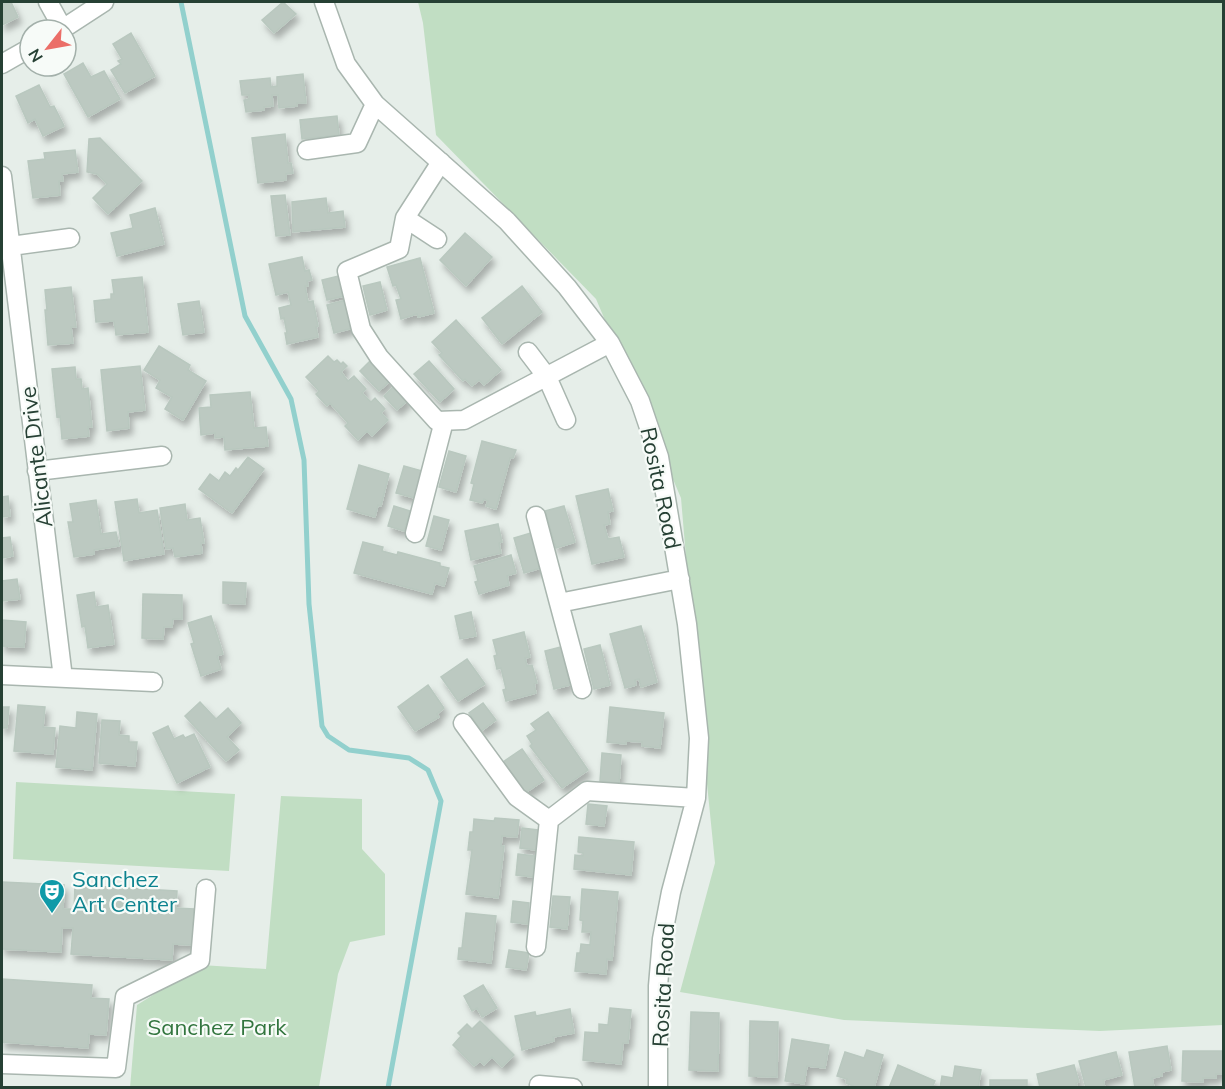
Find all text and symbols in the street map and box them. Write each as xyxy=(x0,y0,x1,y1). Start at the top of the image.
north arrow xyxy=(18,18,78,78)
text: N xyxy=(23,45,47,66)
street label: Alicante Drive xyxy=(13,385,59,529)
street label: Rosita Road xyxy=(634,424,688,552)
place label: Sanchez Art Center xyxy=(72,865,177,918)
theatre icon: Sanchez Art Center xyxy=(37,877,67,915)
street label: Rosita Road xyxy=(646,922,680,1048)
park label: Sanchez Park xyxy=(148,1013,287,1041)

